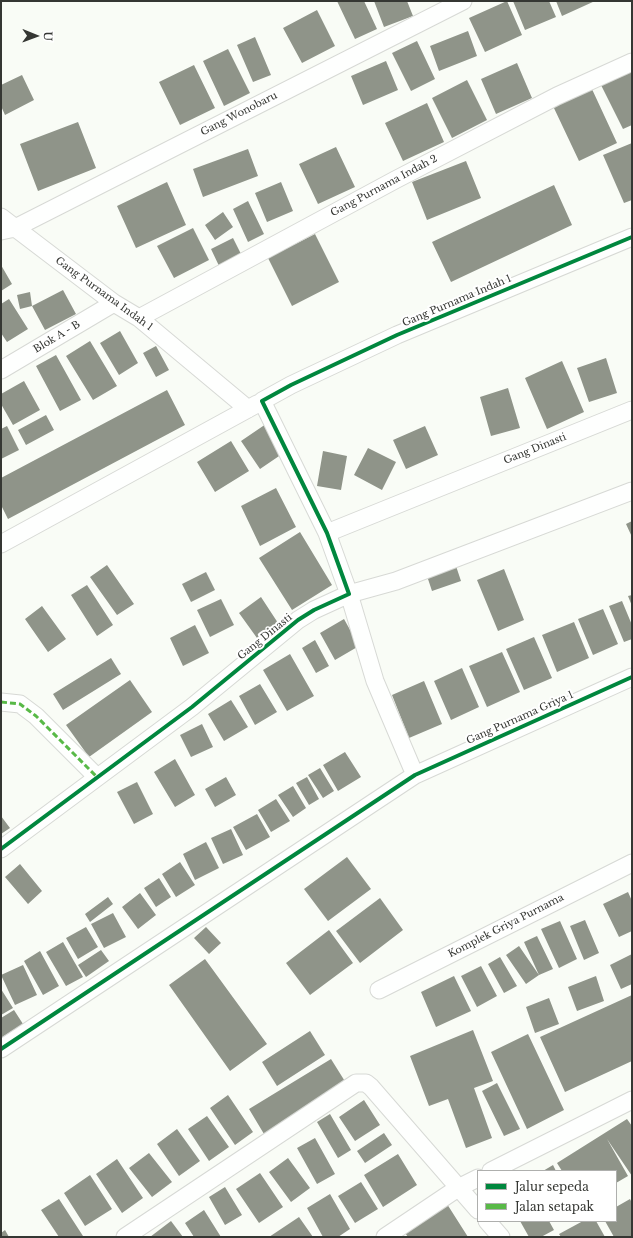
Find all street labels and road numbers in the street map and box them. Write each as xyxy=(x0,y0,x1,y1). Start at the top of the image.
street label: Gang Wonobaru xyxy=(199,89,279,139)
street label: Gang Purnama Indah 2 xyxy=(329,153,439,219)
street label: Gang Purnama Indah 1 xyxy=(53,255,155,333)
street label: Gang Purnama Indah 1 xyxy=(401,273,513,329)
street label: Blok A - B xyxy=(32,318,82,356)
street label: Gang Dinasti xyxy=(502,431,568,467)
street label: Gang Dinasti xyxy=(235,611,295,663)
street label: Gang Purnama Griya 1 xyxy=(465,689,575,747)
street label: Komplek Griya Purnama xyxy=(446,892,566,960)

